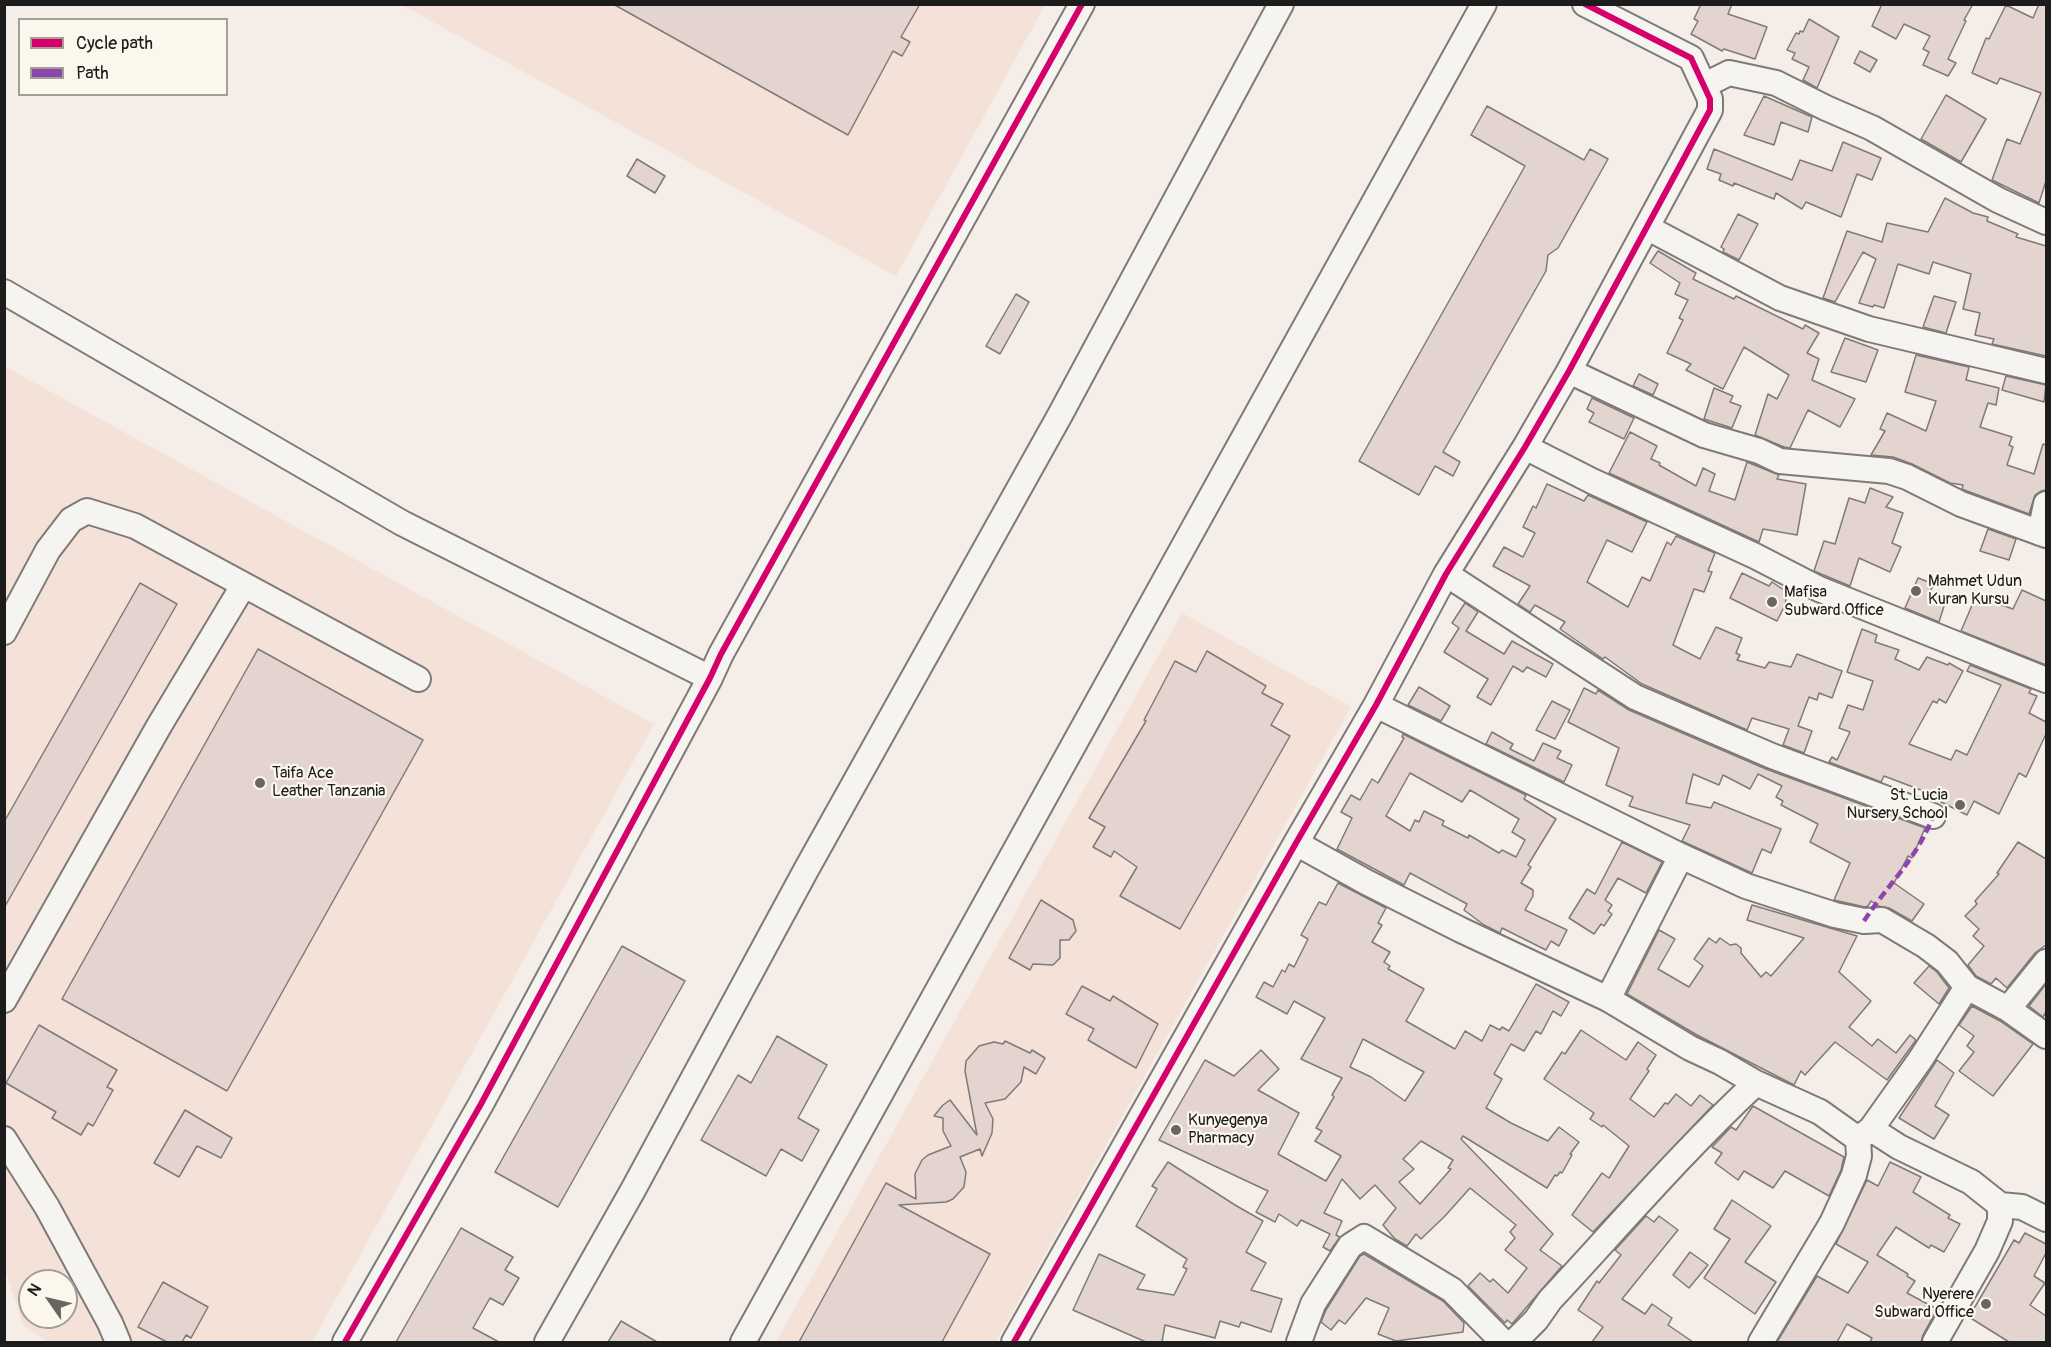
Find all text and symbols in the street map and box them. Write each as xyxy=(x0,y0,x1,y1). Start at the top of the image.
legend xyxy=(18,18,228,96)
text: Cycle path xyxy=(76,32,153,55)
text: Path xyxy=(76,62,109,85)
place label: Mahmet Udun Kuran Kursu xyxy=(1928,572,2022,610)
place label: Mafisa Subward Office xyxy=(1784,583,1884,621)
marker: Mahmet Udun Kuran Kursu xyxy=(1909,584,1923,598)
marker: Mafisa Subward Office xyxy=(1765,595,1779,609)
place label: Taifa Ace Leather Tanzania xyxy=(272,764,385,802)
marker: Taifa Ace Leather Tanzania xyxy=(253,776,267,790)
place label: St. Lucia Nursery School xyxy=(1846,786,1948,824)
marker: St. Lucia Nursery School xyxy=(1953,798,1967,812)
place label: Kunyegenya Pharmacy xyxy=(1188,1111,1268,1149)
marker: Kunyegenya Pharmacy xyxy=(1169,1123,1183,1137)
north arrow xyxy=(18,1269,78,1329)
text: N xyxy=(23,1280,46,1300)
place label: Nyerere Subward Office xyxy=(1874,1285,1974,1323)
marker: Nyerere Subward Office xyxy=(1979,1297,1993,1311)

